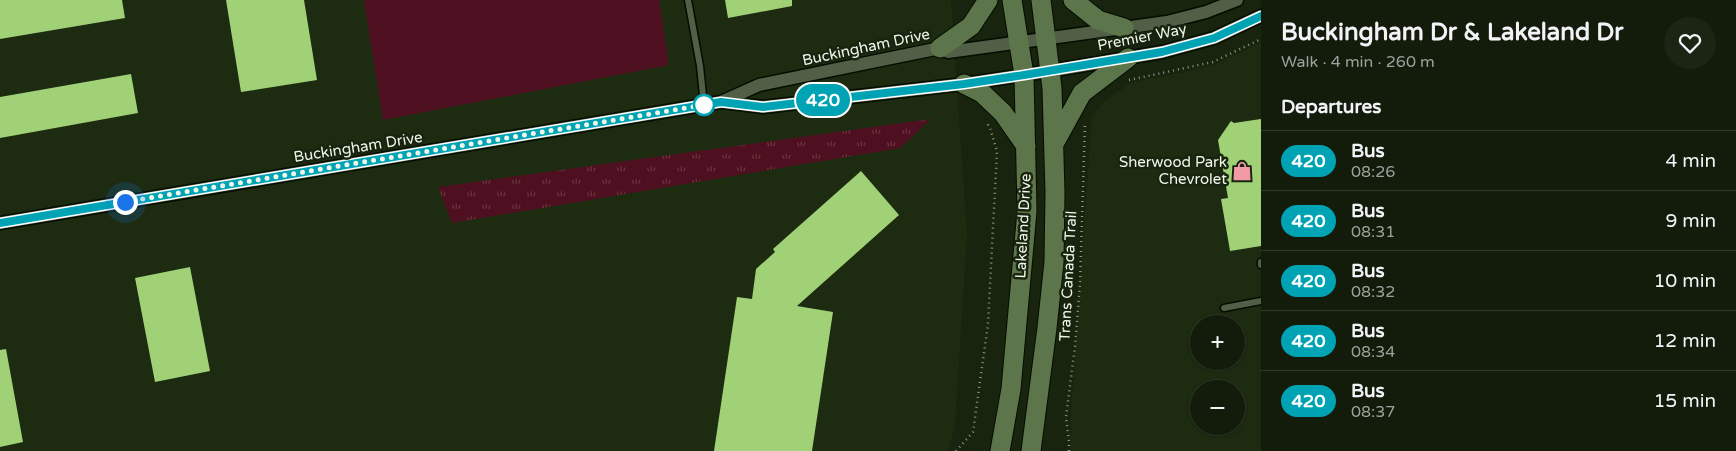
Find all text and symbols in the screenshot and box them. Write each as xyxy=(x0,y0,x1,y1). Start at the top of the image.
button: heart xyxy=(1664,17,1716,69)
text: Buckingham Dr & Lakeland Dr xyxy=(1281,18,1623,47)
street label: Premier Way xyxy=(1096,20,1188,54)
street label: Buckingham Drive xyxy=(800,25,932,69)
text: Walk · 4 min · 260 m xyxy=(1281,52,1435,72)
line badge: 420 xyxy=(794,84,852,116)
text: 420 xyxy=(806,89,840,111)
unlabelled marker xyxy=(693,94,715,116)
text: Departures xyxy=(1281,96,1381,118)
street label: Buckingham Drive xyxy=(292,128,424,166)
text: Bus xyxy=(1351,140,1385,162)
text: 420 xyxy=(1292,150,1325,172)
text: 4 min xyxy=(1665,150,1716,172)
place label: Sherwood Park Chevrolet xyxy=(1119,153,1227,188)
shop icon: Sherwood Park Chevrolet xyxy=(1231,160,1253,182)
text: 08:26 xyxy=(1351,162,1395,182)
street label: Lakeland Drive xyxy=(1011,173,1035,279)
your location xyxy=(113,190,138,215)
text: Bus xyxy=(1351,200,1385,222)
street label: Trans Canada Trail xyxy=(1056,210,1080,342)
text: 420 xyxy=(1292,210,1325,232)
text: 9 min xyxy=(1665,210,1716,232)
text: 08:31 xyxy=(1351,222,1395,242)
text: Bus xyxy=(1351,260,1385,282)
text: 420 xyxy=(1292,270,1325,292)
text: 10 min xyxy=(1653,270,1716,292)
text: 08:32 xyxy=(1351,282,1395,302)
map controls xyxy=(1190,315,1245,435)
button: + xyxy=(1190,315,1245,370)
text: Bus xyxy=(1351,320,1385,342)
text: 420 xyxy=(1292,330,1325,352)
text: 12 min xyxy=(1653,330,1716,352)
text: 08:34 xyxy=(1351,342,1395,362)
button: − xyxy=(1190,380,1245,435)
text: Bus xyxy=(1351,380,1385,402)
text: 420 xyxy=(1292,390,1325,412)
text: 15 min xyxy=(1653,390,1716,412)
text: 08:37 xyxy=(1351,402,1395,422)

